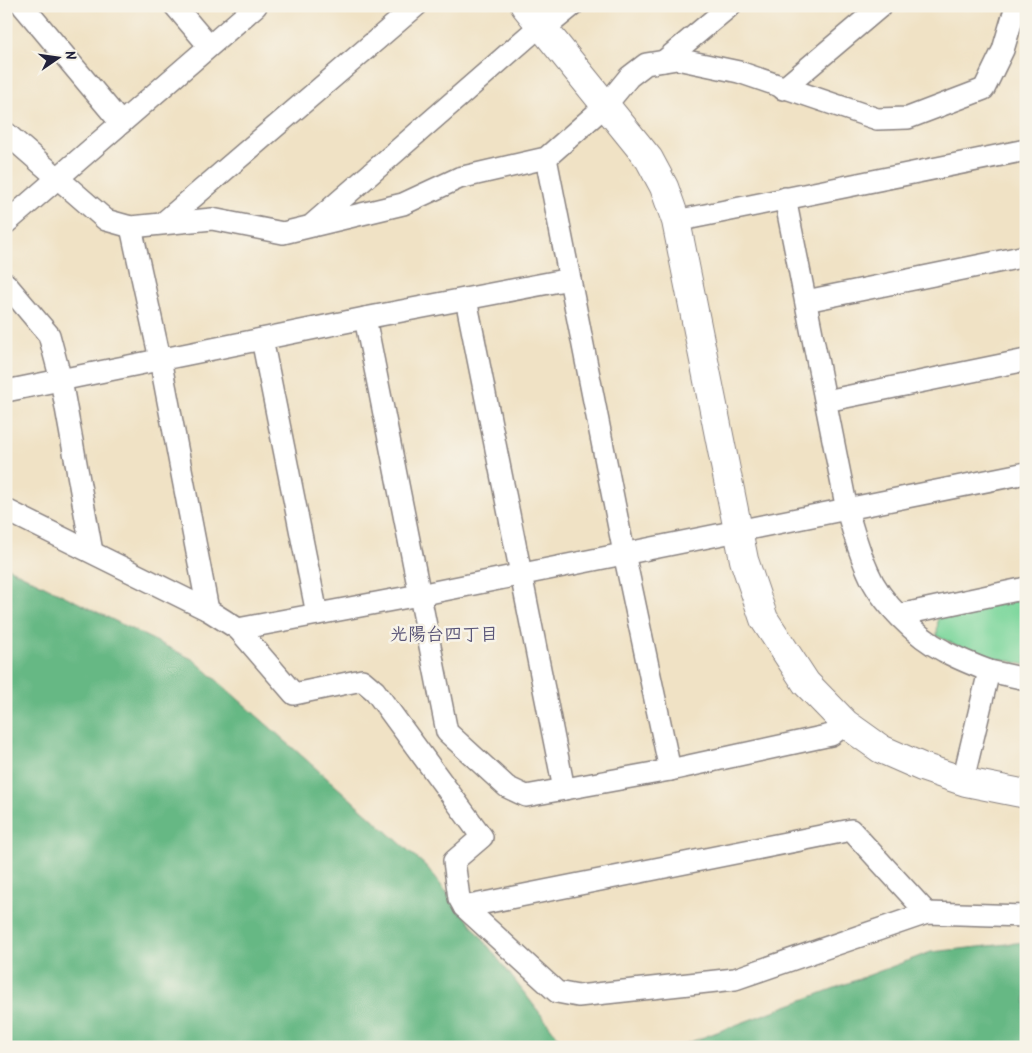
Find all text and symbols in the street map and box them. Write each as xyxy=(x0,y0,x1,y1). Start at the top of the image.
north arrow xyxy=(32,32,82,82)
text: N xyxy=(58,49,81,62)
district label: 光陽台四丁目 xyxy=(390,621,498,650)

